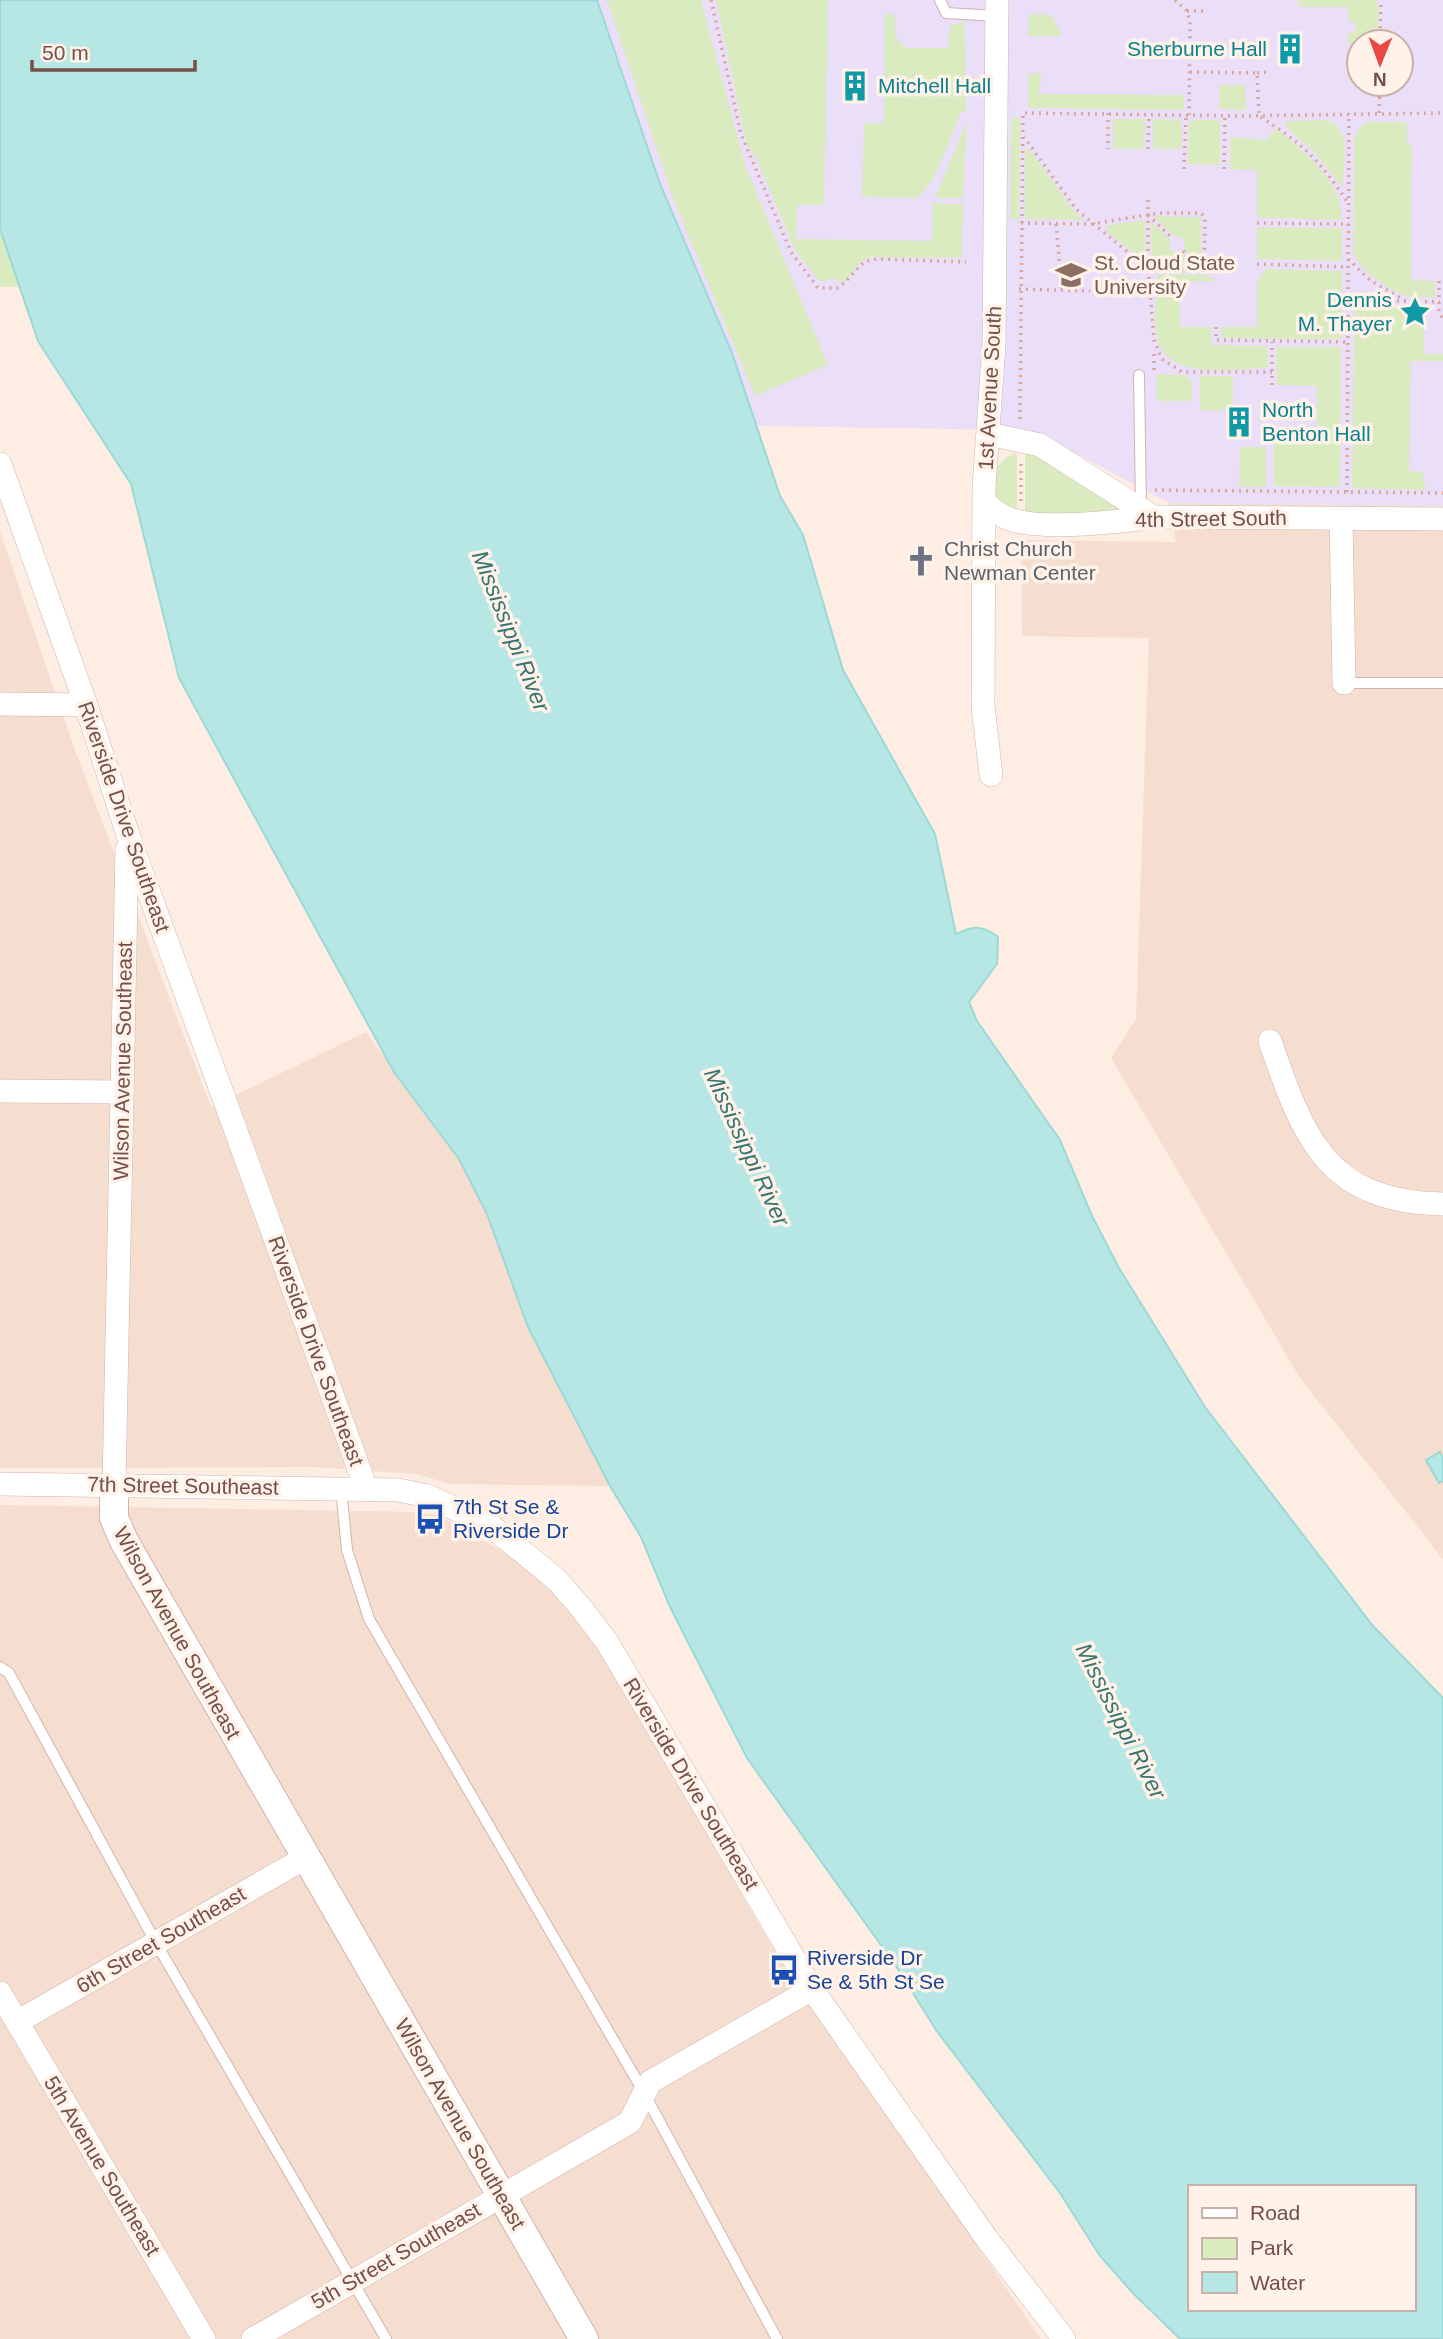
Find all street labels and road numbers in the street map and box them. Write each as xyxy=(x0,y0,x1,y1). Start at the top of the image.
street label: 1st Avenue South xyxy=(974,305,1005,471)
street label: 4th Street South xyxy=(1135,506,1287,531)
street label: Riverside Drive Southeast xyxy=(74,698,175,936)
street label: Wilson Avenue Southeast xyxy=(109,941,136,1181)
street label: Riverside Drive Southeast xyxy=(264,1233,369,1469)
street label: 7th Street Southeast xyxy=(87,1472,279,1499)
street label: Wilson Avenue Southeast xyxy=(109,1523,245,1743)
street label: Riverside Drive Southeast xyxy=(619,1674,764,1894)
street label: 6th Street Southeast xyxy=(72,1882,250,1997)
street label: Wilson Avenue Southeast xyxy=(391,2015,530,2233)
street label: 5th Avenue Southeast xyxy=(40,2072,165,2260)
street label: 5th Street Southeast xyxy=(307,2198,485,2313)

